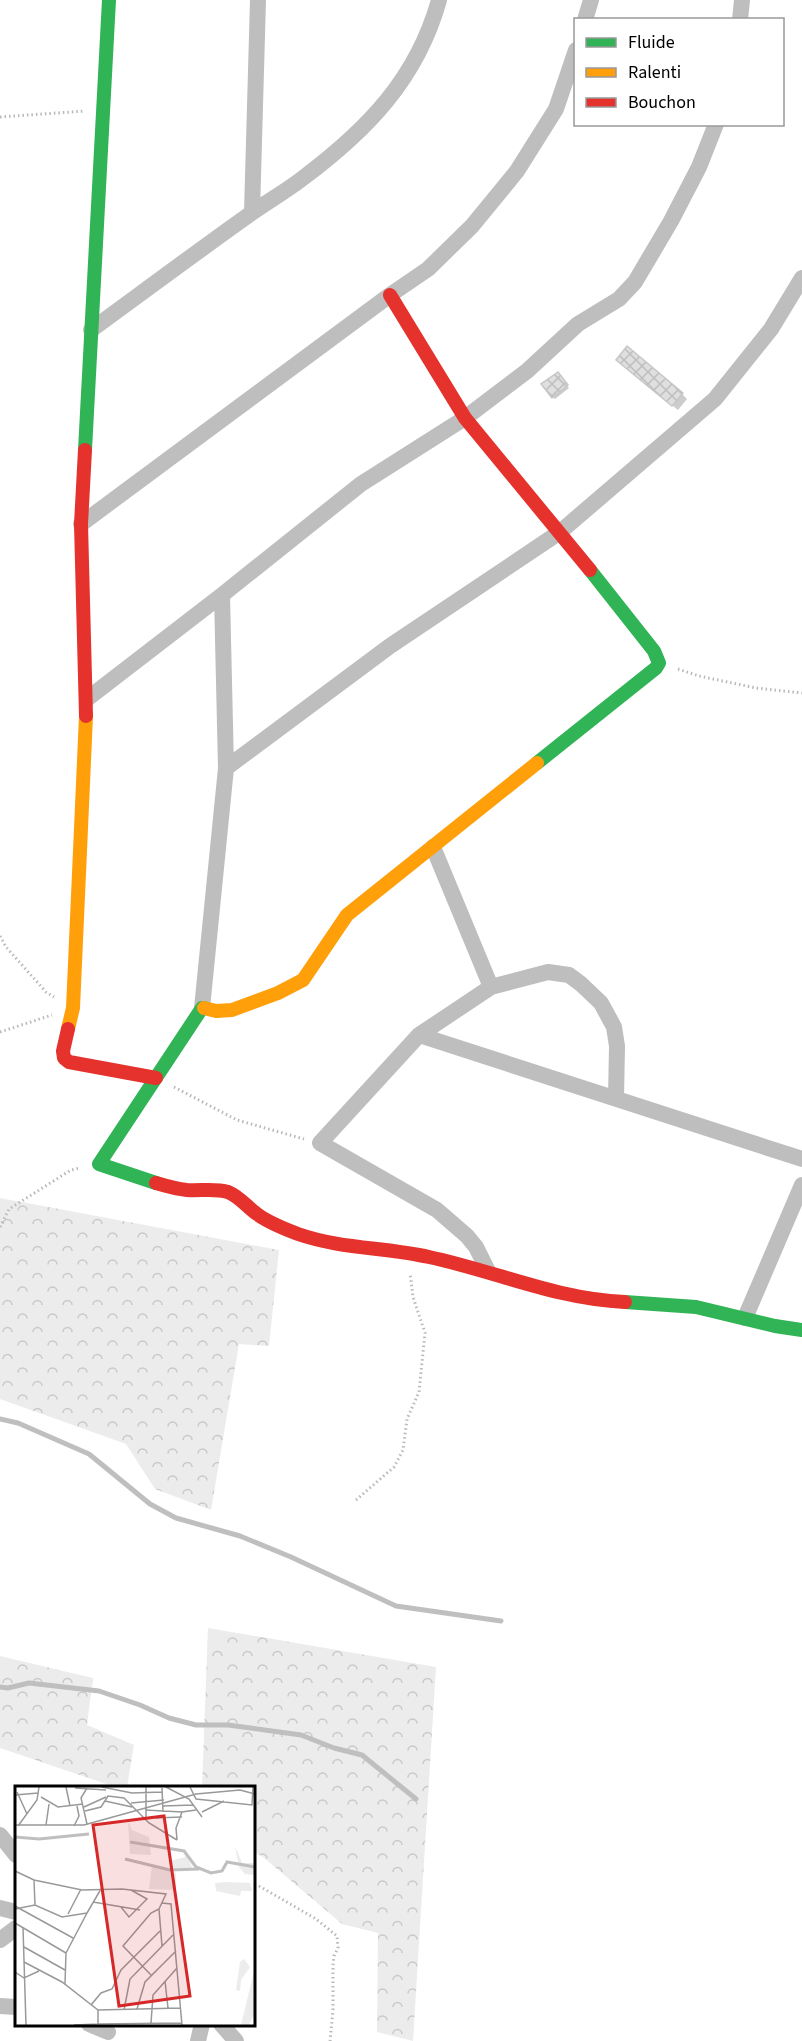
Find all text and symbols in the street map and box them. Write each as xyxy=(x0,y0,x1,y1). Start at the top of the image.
legend xyxy=(574,18,784,126)
text: Fluide xyxy=(628,30,675,55)
text: Ralenti xyxy=(628,60,681,85)
text: Bouchon xyxy=(628,90,696,115)
inset map xyxy=(15,1786,255,2026)

